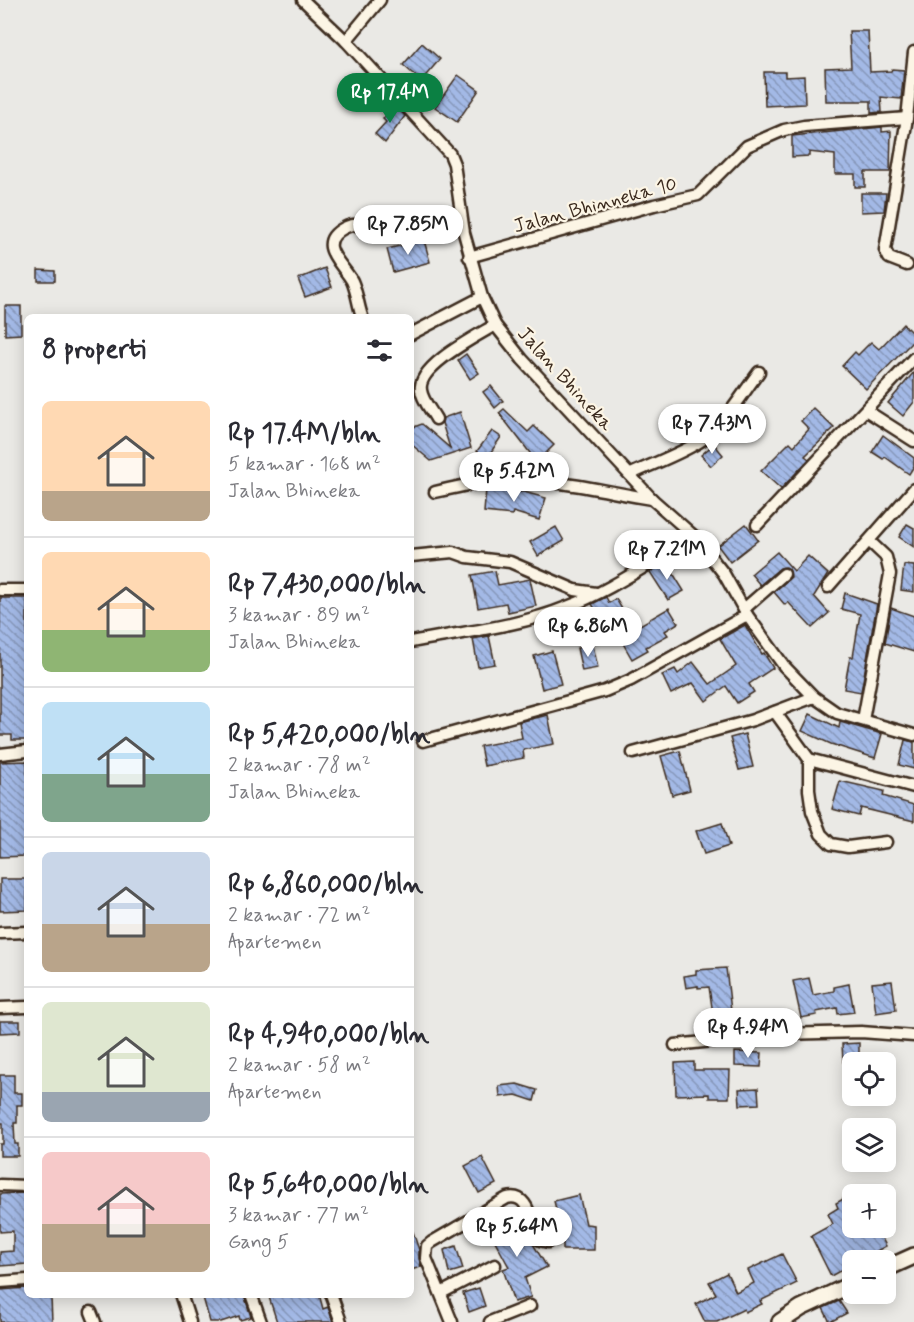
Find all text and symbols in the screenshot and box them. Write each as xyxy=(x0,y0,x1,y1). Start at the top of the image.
pin: Rp 17.4M xyxy=(328,73,452,124)
text: Rp 17.4M xyxy=(351,79,429,106)
street label: Jalan Bhinneka 10 xyxy=(511,171,680,240)
pin: Rp 7.85M xyxy=(346,205,470,256)
text: Rp 7.85M xyxy=(367,211,449,238)
street label: Jalan Bhineka xyxy=(511,321,620,438)
text: 8 properti xyxy=(42,333,146,367)
icon: filters xyxy=(363,334,396,367)
pin: Rp 7.43M xyxy=(650,404,774,455)
text: Rp 7.43M xyxy=(672,410,752,437)
text: Rp 17.4M/bln xyxy=(228,417,380,451)
icon: home xyxy=(90,425,162,497)
text: 5 kamar · 168 m² xyxy=(228,451,381,478)
pin: Rp 5.42M xyxy=(452,452,576,503)
text: Rp 5.42M xyxy=(473,458,555,485)
text: Jalan Bhineka xyxy=(228,478,360,505)
pin: Rp 7.21M xyxy=(605,530,729,581)
text: Rp 7.21M xyxy=(628,536,706,563)
text: Rp 7,430,000/bln xyxy=(228,568,425,602)
icon: home xyxy=(90,576,162,648)
text: 3 kamar · 89 m² xyxy=(228,602,370,629)
pin: Rp 6.86M xyxy=(526,607,650,658)
text: Rp 6.86M xyxy=(548,613,628,640)
text: Jalan Bhineka xyxy=(228,629,360,656)
text: Rp 5,420,000/bln xyxy=(228,718,430,752)
icon: home xyxy=(90,726,162,798)
text: 2 kamar · 78 m² xyxy=(228,752,371,779)
text: Jalan Bhineka xyxy=(228,779,360,806)
text: Rp 6,860,000/bln xyxy=(228,868,423,902)
icon: home xyxy=(90,876,162,948)
text: 2 kamar · 72 m² xyxy=(228,902,370,929)
text: Apartemen xyxy=(228,929,321,956)
pin: Rp 4.94M xyxy=(686,1008,810,1059)
text: Rp 4.94M xyxy=(707,1014,789,1041)
text: Rp 4,940,000/bln xyxy=(228,1018,429,1052)
icon: home xyxy=(90,1026,162,1098)
text: 2 kamar · 58 m² xyxy=(228,1052,371,1079)
map controls xyxy=(842,1052,896,1304)
button: locate xyxy=(842,1052,896,1106)
text: Apartemen xyxy=(228,1079,321,1106)
button: layers xyxy=(842,1118,896,1172)
text: Rp 5,640,000/bln xyxy=(228,1168,429,1202)
icon: home xyxy=(90,1176,162,1248)
button: + xyxy=(842,1184,896,1238)
text: 3 kamar · 77 m² xyxy=(228,1202,369,1229)
pin: Rp 5.64M xyxy=(455,1207,579,1258)
text: Rp 5.64M xyxy=(476,1213,558,1240)
text: Gang 5 xyxy=(228,1229,289,1256)
button: − xyxy=(842,1250,896,1304)

